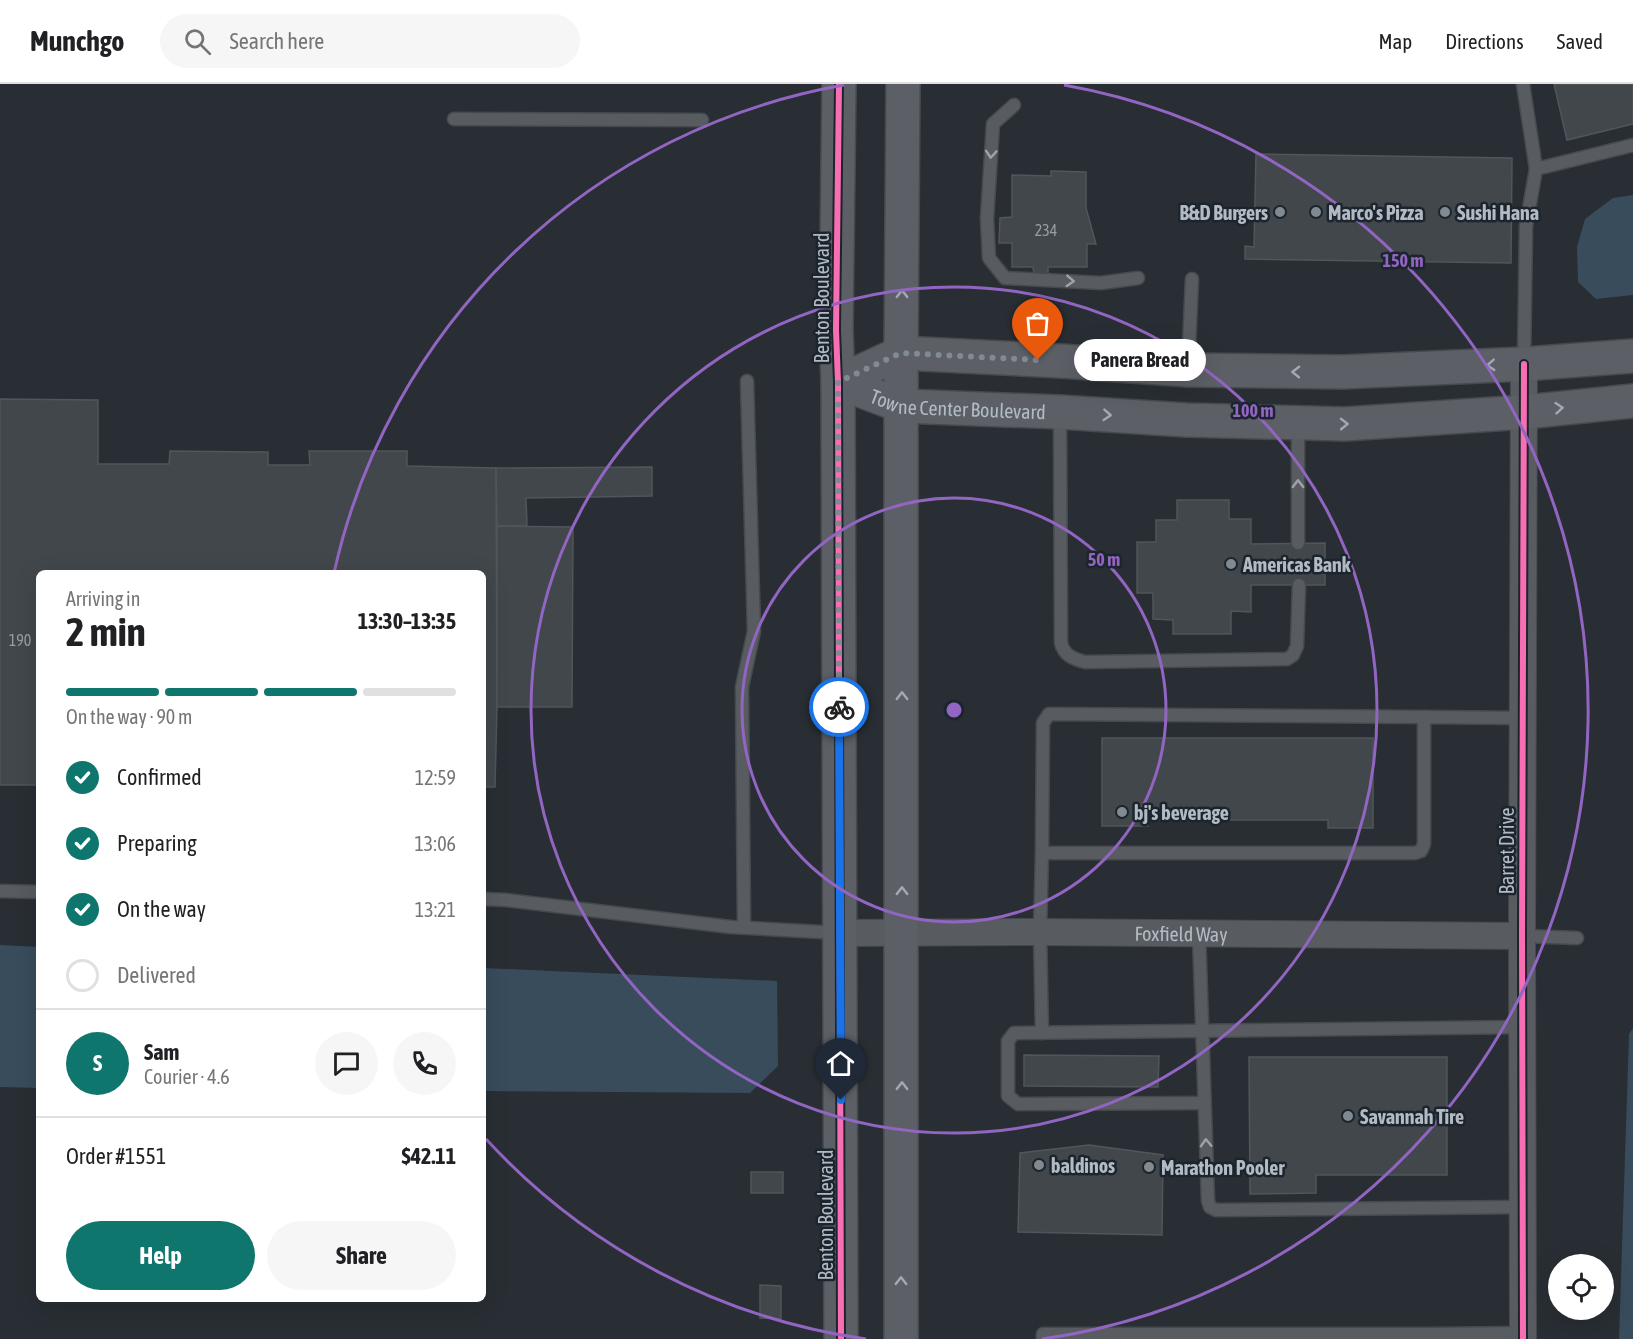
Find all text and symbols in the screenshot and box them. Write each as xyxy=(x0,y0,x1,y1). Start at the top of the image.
search box xyxy=(160,14,580,68)
text: Munchgo xyxy=(30,25,124,57)
icon: search xyxy=(181,25,214,58)
text: Search here xyxy=(229,28,324,54)
text: Map xyxy=(1378,29,1412,53)
text: Directions xyxy=(1445,29,1524,53)
text: Saved xyxy=(1557,29,1603,53)
one-way arrow xyxy=(985,149,998,158)
place label: B&D Burgers xyxy=(1180,201,1268,224)
place label: Marco's Pizza xyxy=(1328,201,1424,224)
place label: Sushi Hana xyxy=(1457,201,1539,224)
marker: B&D Burgers xyxy=(1273,205,1287,219)
marker: Marco's Pizza xyxy=(1309,205,1323,219)
marker: Sushi Hana xyxy=(1438,205,1452,219)
house number: 234 xyxy=(1035,221,1057,239)
street label: Benton Boulevard xyxy=(810,233,833,363)
text: 150 m xyxy=(1383,250,1423,271)
one-way arrow xyxy=(1065,274,1074,287)
one-way arrow xyxy=(896,290,908,299)
pin xyxy=(1012,298,1063,360)
icon: bag xyxy=(1021,307,1054,340)
callout: Panera Bread xyxy=(1074,339,1206,381)
text: Panera Bread xyxy=(1091,348,1189,371)
one-way arrow xyxy=(1486,359,1495,372)
one-way arrow xyxy=(1291,365,1300,378)
street label: Towne Center Boulevard xyxy=(867,384,1046,423)
text: 100 m xyxy=(1233,400,1273,421)
one-way arrow xyxy=(1554,402,1564,415)
one-way arrow xyxy=(1102,408,1111,421)
one-way arrow xyxy=(1339,418,1348,430)
one-way arrow xyxy=(1292,480,1304,489)
text: 50 m xyxy=(1088,549,1120,570)
place label: Americas Bank xyxy=(1242,553,1351,576)
marker: Americas Bank xyxy=(1224,557,1238,571)
text: Arriving in xyxy=(66,587,140,610)
text: 13:30–13:35 xyxy=(358,608,456,634)
text: 2 min xyxy=(66,610,146,654)
house number: 190 xyxy=(9,631,31,649)
courier xyxy=(809,677,869,737)
icon: bike xyxy=(823,691,856,724)
one-way arrow xyxy=(896,691,908,700)
centre of rings xyxy=(944,700,964,720)
text: On the way · 90 m xyxy=(66,705,192,728)
icon: check xyxy=(66,761,99,794)
text: Confirmed xyxy=(117,764,202,790)
text: 12:59 xyxy=(415,766,456,789)
place label: bj's beverage xyxy=(1134,801,1229,824)
marker: bj's beverage xyxy=(1115,805,1129,819)
street label: Barret Drive xyxy=(1495,808,1518,894)
icon: check xyxy=(66,827,99,860)
text: Preparing xyxy=(117,830,197,856)
text: 13:06 xyxy=(414,832,456,855)
one-way arrow xyxy=(896,886,908,895)
icon: check xyxy=(66,893,99,926)
text: On the way xyxy=(117,896,206,922)
text: 13:21 xyxy=(415,898,456,921)
street label: Foxfield Way xyxy=(1134,921,1228,945)
text: Delivered xyxy=(117,962,196,988)
button: chat xyxy=(315,1032,378,1095)
button: phone xyxy=(393,1032,456,1095)
pin xyxy=(815,1038,866,1100)
text: Sam xyxy=(144,1039,179,1065)
icon: home xyxy=(824,1047,857,1080)
text: S xyxy=(93,1050,102,1076)
text: Courier · 4.6 xyxy=(144,1065,230,1088)
one-way arrow xyxy=(896,1081,908,1090)
place label: Savannah Tire xyxy=(1360,1105,1464,1128)
marker: Savannah Tire xyxy=(1341,1109,1355,1123)
one-way arrow xyxy=(1199,1138,1212,1147)
text: Order #1551 xyxy=(66,1143,166,1169)
text: $42.11 xyxy=(401,1143,456,1169)
street label: Benton Boulevard xyxy=(814,1150,837,1280)
place label: baldinos xyxy=(1051,1154,1115,1177)
place label: Marathon Pooler xyxy=(1161,1156,1285,1179)
marker: baldinos xyxy=(1032,1158,1046,1172)
marker: Marathon Pooler xyxy=(1142,1160,1156,1174)
button: Help xyxy=(66,1221,255,1290)
button: Share xyxy=(267,1221,456,1290)
map controls xyxy=(1548,1254,1614,1320)
button: locate xyxy=(1548,1254,1614,1320)
one-way arrow xyxy=(895,1276,907,1285)

